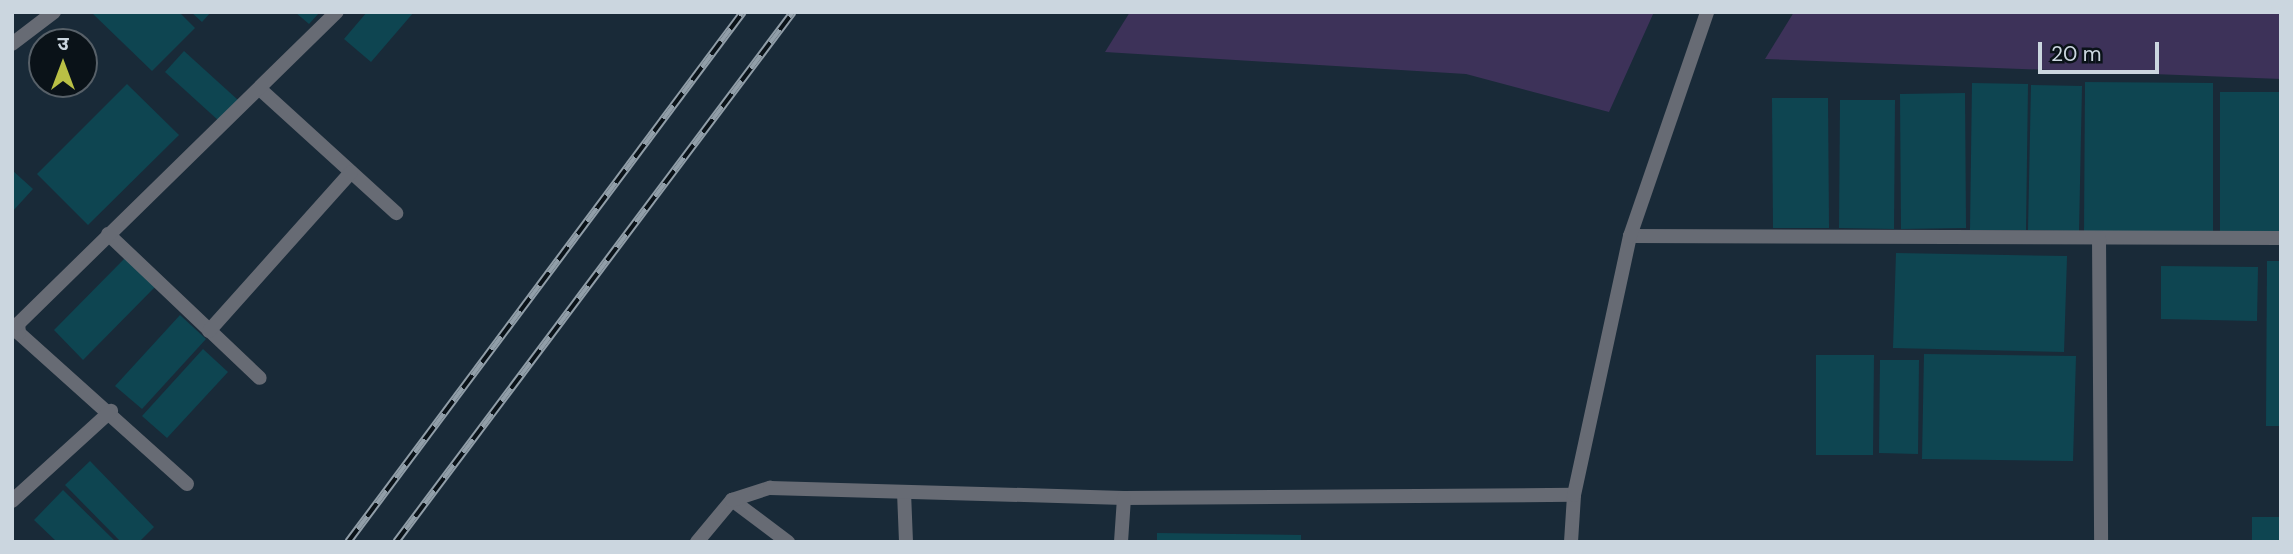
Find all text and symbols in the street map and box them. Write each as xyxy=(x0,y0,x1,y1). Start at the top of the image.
north arrow xyxy=(28,28,98,98)
scale bar xyxy=(2041,28,2162,72)
text: उ xyxy=(57,31,69,56)
text: 20 m xyxy=(2051,40,2102,68)

